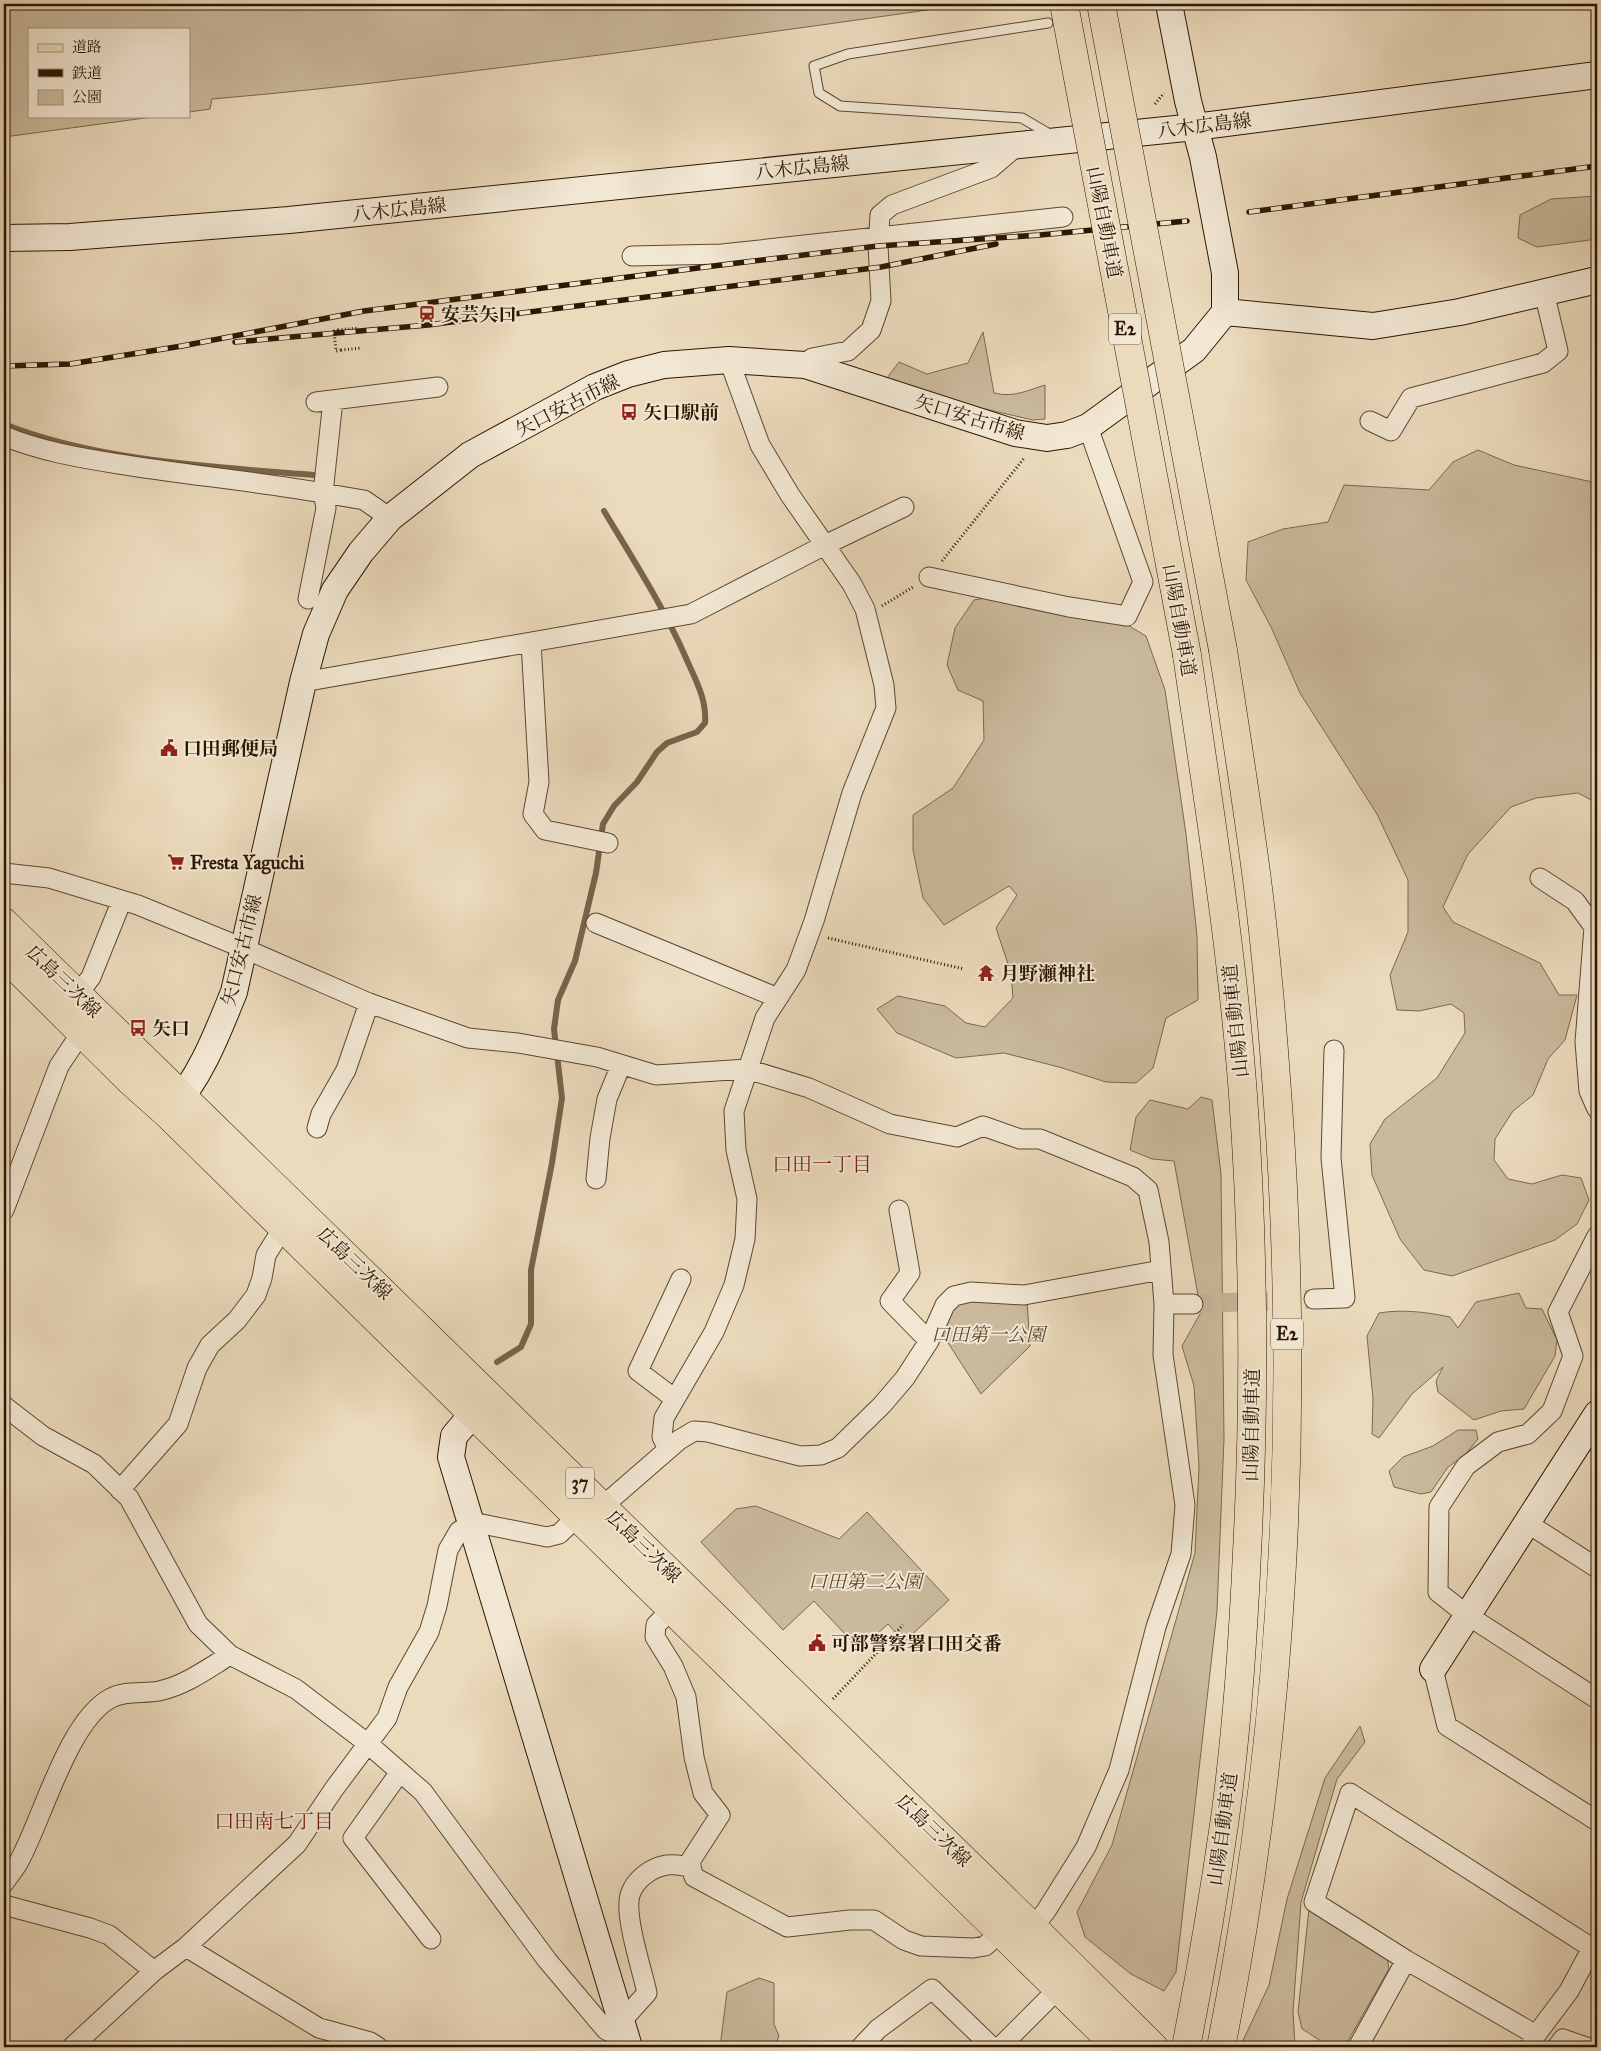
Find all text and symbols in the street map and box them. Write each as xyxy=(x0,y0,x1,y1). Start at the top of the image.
legend xyxy=(28,28,190,118)
text: 道路 xyxy=(72,38,102,56)
text: 鉄道 xyxy=(72,64,102,82)
text: 公園 xyxy=(72,88,102,106)
street label: 八木広島線 xyxy=(1156,108,1253,143)
street label: 八木広島線 xyxy=(754,151,851,184)
street label: 山陽自動車道 xyxy=(1082,164,1127,280)
street label: 八木広島線 xyxy=(351,193,448,226)
place label: 安芸矢口 xyxy=(441,303,517,326)
station icon: 安芸矢口 xyxy=(417,304,437,324)
road number: E2 xyxy=(1109,314,1141,344)
street label: 矢口安古市線 xyxy=(511,369,623,442)
street label: 矢口安古市線 xyxy=(912,390,1028,445)
place label: 矢口駅前 xyxy=(643,401,719,424)
bus stop icon: 矢口駅前 xyxy=(619,402,639,422)
street label: 山陽自動車道 xyxy=(1158,562,1201,678)
place label: 口田郵便局 xyxy=(183,737,278,760)
public building icon: 口田郵便局 xyxy=(159,738,179,758)
place label: Fresta Yaguchi xyxy=(190,851,305,875)
supermarket icon: Fresta Yaguchi xyxy=(166,852,186,872)
street label: 矢口安古市線 xyxy=(217,892,266,1008)
street label: 広島三次線 xyxy=(21,940,106,1023)
place label: 月野瀬神社 xyxy=(1000,962,1095,985)
temple icon: 月野瀬神社 xyxy=(976,963,996,983)
street label: 山陽自動車道 xyxy=(1218,963,1253,1079)
place label: 矢口 xyxy=(152,1017,190,1040)
bus stop icon: 矢口 xyxy=(128,1018,148,1038)
district label: 口田一丁目 xyxy=(772,1152,872,1176)
street label: 広島三次線 xyxy=(312,1222,397,1305)
road number: E2 xyxy=(1271,1318,1303,1350)
park label: 口田第一公園 xyxy=(931,1323,1048,1346)
street label: 山陽自動車道 xyxy=(1239,1368,1264,1482)
road number: 37 xyxy=(566,1468,594,1499)
street label: 広島三次線 xyxy=(601,1505,686,1588)
park label: 口田第二公園 xyxy=(808,1570,925,1593)
place label: 可部警察署口田交番 xyxy=(831,1632,1002,1655)
public building icon: 可部警察署口田交番 xyxy=(807,1633,827,1653)
street label: 山陽自動車道 xyxy=(1203,1771,1242,1887)
street label: 広島三次線 xyxy=(891,1789,976,1872)
district label: 口田南七丁目 xyxy=(214,1809,334,1833)

